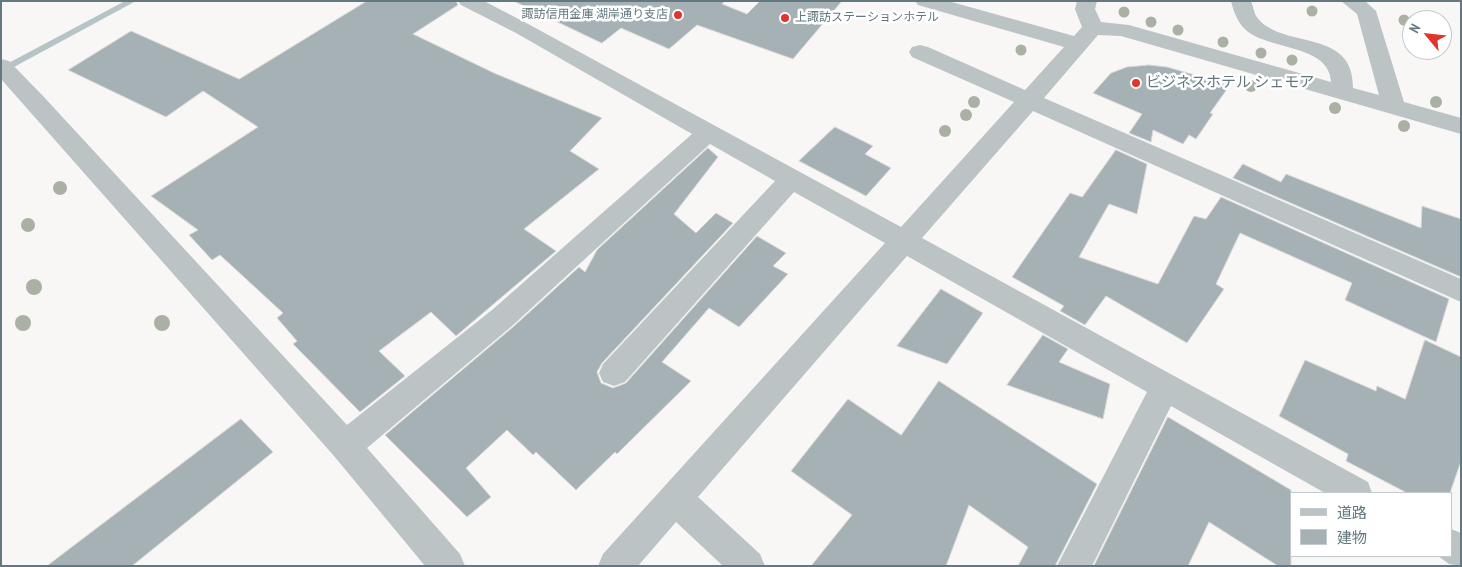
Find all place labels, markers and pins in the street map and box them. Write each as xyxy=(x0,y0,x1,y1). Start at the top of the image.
place label: 諏訪信用金庫 湖岸通り支店 xyxy=(521,8,668,22)
marker: 諏訪信用金庫 湖岸通り支店 xyxy=(672,9,684,21)
place label: 上諏訪ステーションホテル xyxy=(795,11,939,25)
marker: 上諏訪ステーションホテル xyxy=(779,12,791,24)
place label: ビジネスホテル シェモア xyxy=(1146,74,1314,92)
marker: ビジネスホテル シェモア xyxy=(1130,77,1142,89)

